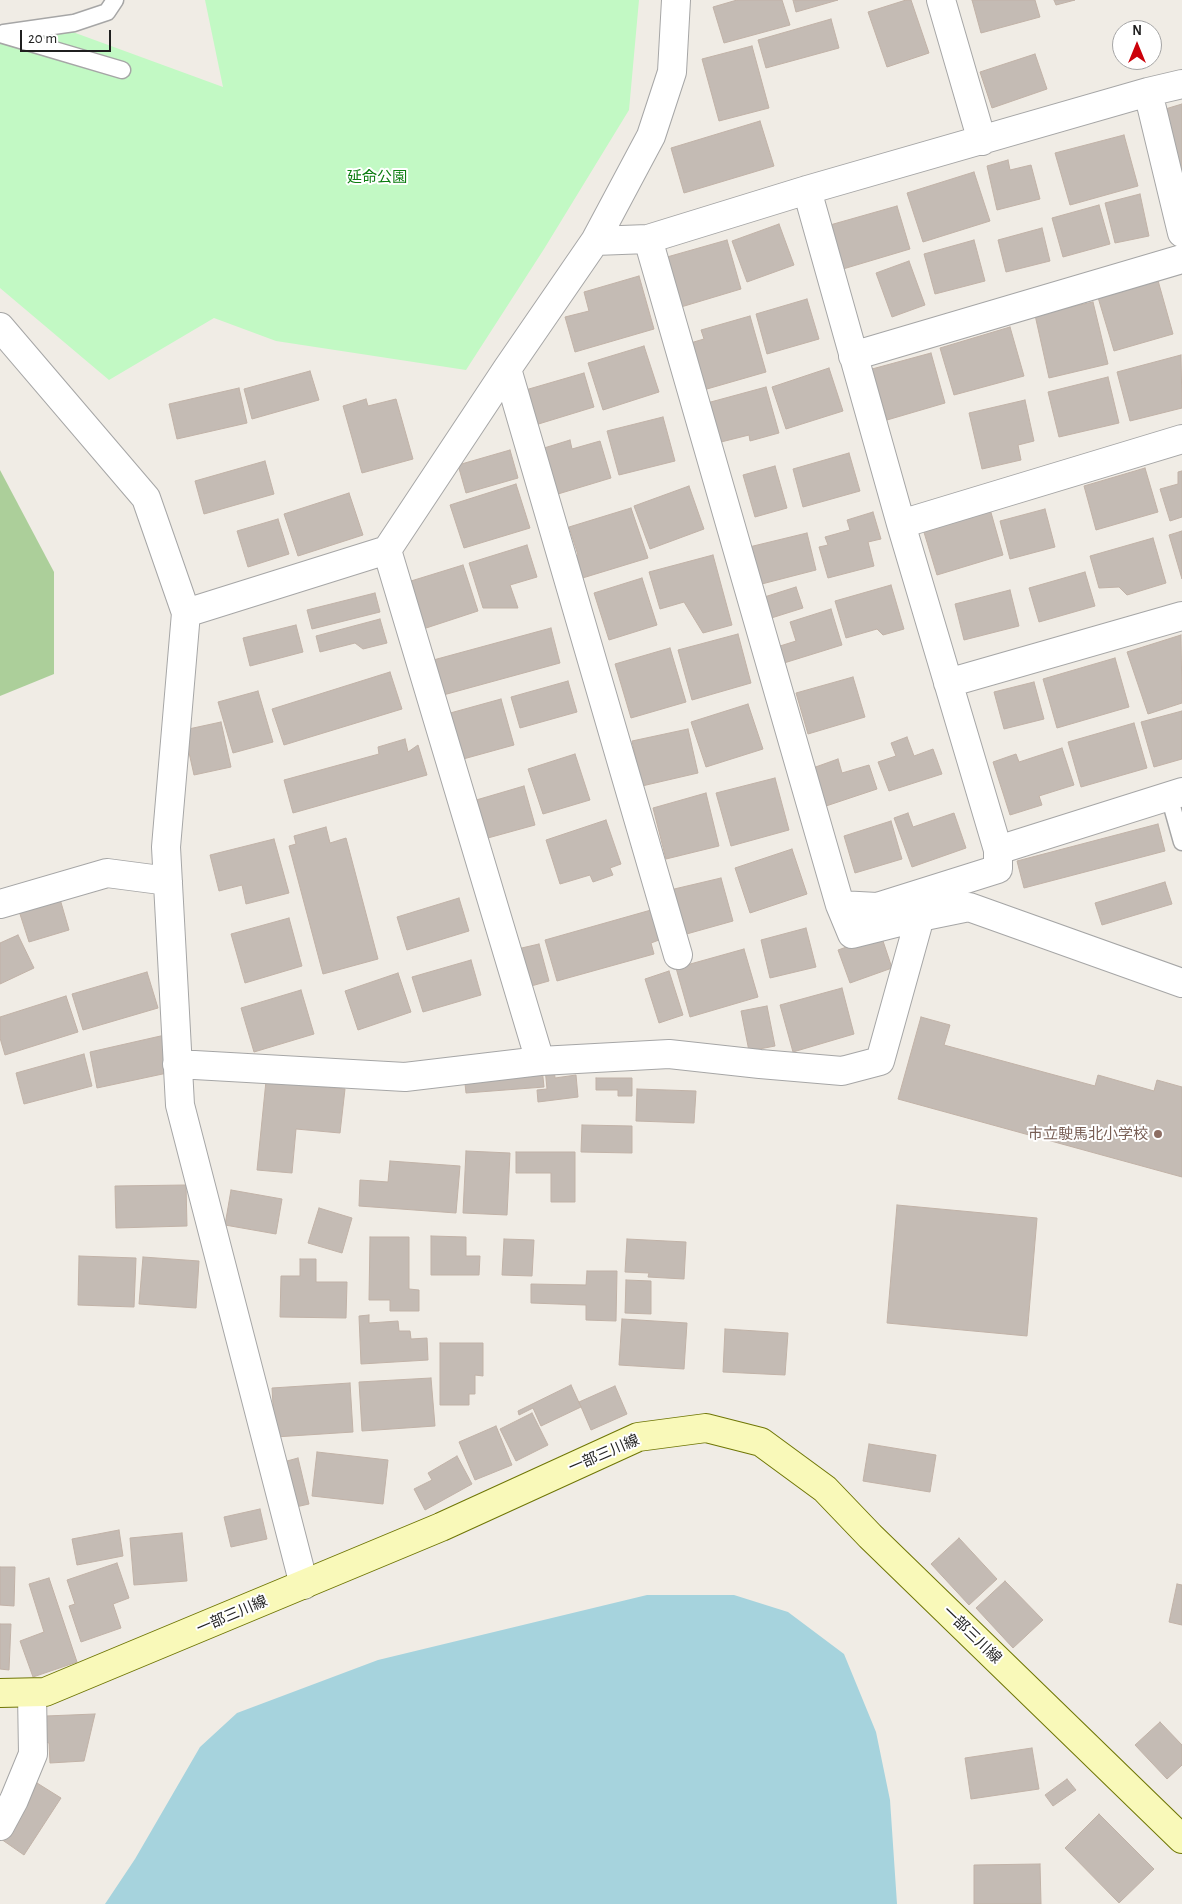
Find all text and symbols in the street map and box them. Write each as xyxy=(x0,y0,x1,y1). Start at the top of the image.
scale bar xyxy=(22,20,114,52)
north arrow xyxy=(1112,20,1162,70)
text: N xyxy=(1132,24,1142,38)
text: 20 m xyxy=(28,31,57,46)
park label: 延命公園 xyxy=(347,168,407,186)
place label: 市立駛馬北小学校 xyxy=(1028,1125,1148,1143)
marker: 市立駛馬北小学校 xyxy=(1152,1128,1164,1140)
street label: 一部三川線 xyxy=(566,1431,642,1477)
street label: 一部三川線 xyxy=(194,1592,270,1638)
street label: 一部三川線 xyxy=(939,1602,1005,1668)

